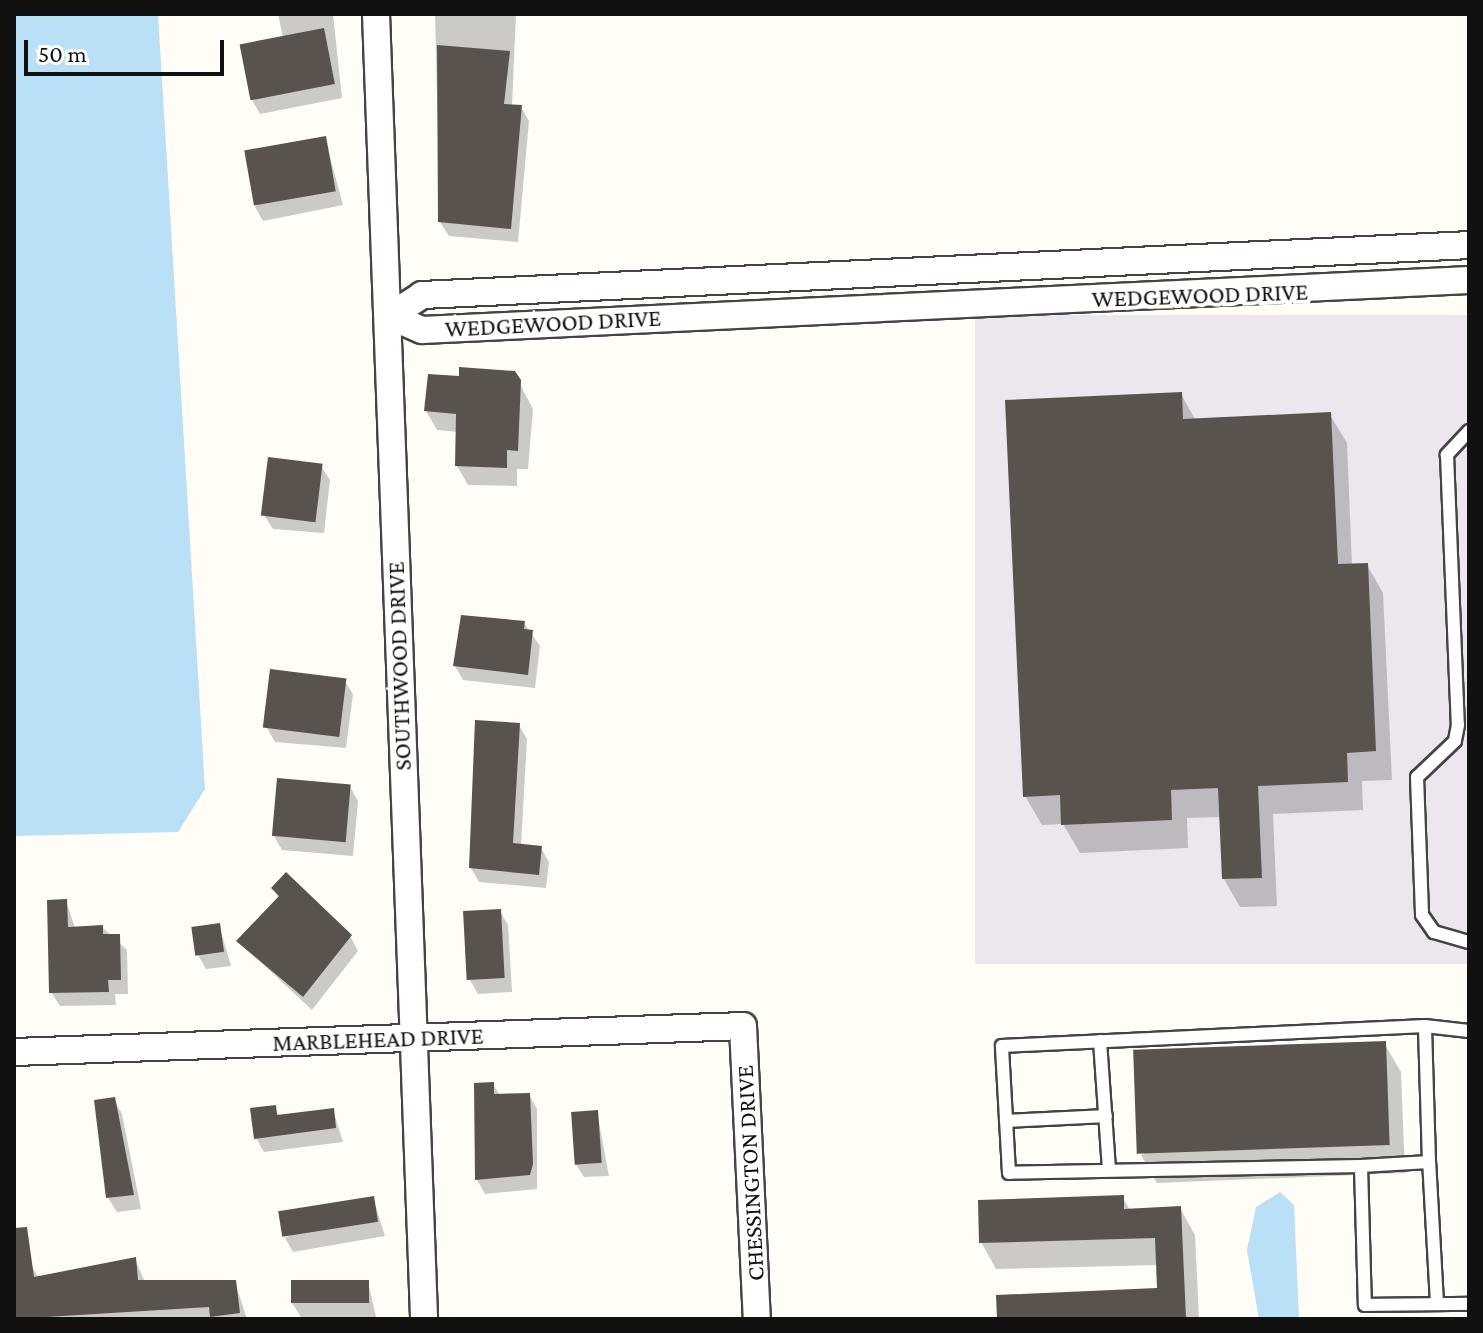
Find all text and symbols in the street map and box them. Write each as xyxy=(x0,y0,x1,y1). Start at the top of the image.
scale bar xyxy=(28,24,228,74)
text: 50 m xyxy=(38,40,87,67)
street label: WEDGEWOOD DRIVE xyxy=(1091,277,1309,313)
street label: WEDGEWOOD DRIVE xyxy=(444,303,662,343)
street label: SOUTHWOOD DRIVE xyxy=(381,561,417,771)
street label: MARBLEHEAD DRIVE xyxy=(272,1021,484,1057)
street label: CHESSINGTON DRIVE xyxy=(730,1064,770,1282)

